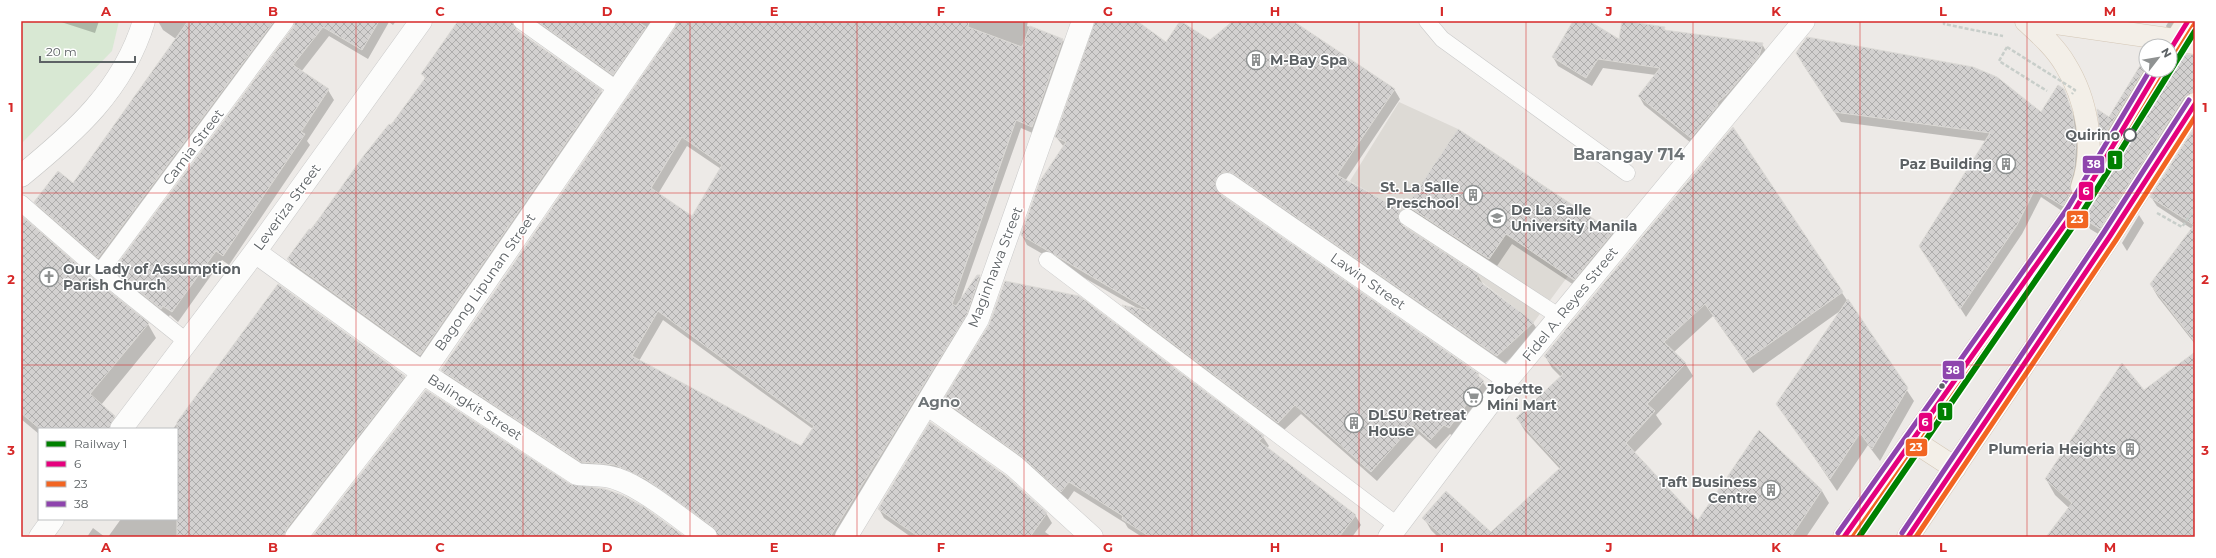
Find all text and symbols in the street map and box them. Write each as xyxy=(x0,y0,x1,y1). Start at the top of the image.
text: A xyxy=(100,3,112,19)
text: B xyxy=(268,3,278,19)
text: C xyxy=(435,3,445,19)
text: D xyxy=(602,3,613,19)
text: E xyxy=(770,3,779,19)
text: F xyxy=(937,3,945,19)
text: G xyxy=(1103,3,1113,19)
text: H xyxy=(1270,3,1280,19)
text: I xyxy=(1440,3,1444,19)
text: J xyxy=(1604,3,1613,19)
text: K xyxy=(1771,3,1781,19)
text: L xyxy=(1939,3,1947,19)
text: M xyxy=(2104,3,2116,19)
scale bar xyxy=(40,38,135,64)
north arrow xyxy=(2138,38,2178,78)
text: 20 m xyxy=(46,44,77,59)
text: N xyxy=(2158,45,2175,60)
building icon: M-Bay Spa xyxy=(1245,49,1267,71)
place label: M-Bay Spa xyxy=(1270,51,1347,69)
text: 1 xyxy=(8,99,14,115)
text: 1 xyxy=(2202,99,2208,115)
street label: Camia Street xyxy=(158,105,228,189)
place label: Quirino xyxy=(2065,126,2120,144)
marker: Quirino xyxy=(2123,128,2137,142)
district label: Barangay 714 xyxy=(1573,145,1685,164)
line badge: 1 xyxy=(2107,150,2123,170)
building icon: Paz Building xyxy=(1995,153,2017,175)
text: 1 xyxy=(2113,153,2117,167)
place label: Paz Building xyxy=(1900,155,1992,173)
line badge: 38 xyxy=(2082,155,2105,174)
text: 38 xyxy=(2086,157,2101,171)
street label: Leveriza Street xyxy=(249,160,325,254)
place label: St. La Salle Preschool xyxy=(1380,178,1459,212)
line badge: 6 xyxy=(2078,181,2094,201)
building icon: St. La Salle Preschool xyxy=(1462,184,1484,206)
text: 6 xyxy=(2082,184,2090,198)
place label: De La Salle University Manila xyxy=(1511,201,1637,235)
street label: Maginhawa Street xyxy=(964,204,1027,330)
school or university icon: De La Salle University Manila xyxy=(1486,207,1508,229)
street label: Bagong Lipunan Street xyxy=(431,209,540,354)
line badge: 23 xyxy=(2066,210,2089,229)
text: 23 xyxy=(2070,212,2084,226)
street label: Fidel A. Reyes Street xyxy=(1518,243,1622,365)
street label: Lawin Street xyxy=(1327,248,1409,314)
place label: Our Lady of Assumption Parish Church xyxy=(63,260,241,294)
church icon: Our Lady of Assumption Parish Church xyxy=(38,266,60,288)
text: 2 xyxy=(7,271,15,287)
text: 2 xyxy=(2201,271,2209,287)
line badge: 38 xyxy=(1942,360,1965,380)
text: 38 xyxy=(1945,363,1960,377)
street label: Balingkit Street xyxy=(424,370,526,444)
place label: Jobette Mini Mart xyxy=(1486,380,1557,414)
unlabelled marker xyxy=(1937,381,1947,391)
supermarket icon: Jobette Mini Mart xyxy=(1462,386,1484,408)
district label: Agno xyxy=(917,392,960,411)
line badge: 1 xyxy=(1937,402,1953,421)
text: 1 xyxy=(1943,405,1947,419)
place label: DLSU Retreat House xyxy=(1368,406,1466,440)
building icon: DLSU Retreat House xyxy=(1343,412,1365,434)
line badge: 6 xyxy=(1918,412,1933,432)
text: 6 xyxy=(1921,415,1929,429)
legend xyxy=(38,428,178,520)
text: Railway 1 xyxy=(74,436,127,451)
line badge: 23 xyxy=(1905,438,1928,457)
building icon: Plumeria Heights xyxy=(2119,438,2141,460)
text: 23 xyxy=(1909,440,1923,454)
place label: Plumeria Heights xyxy=(1988,440,2117,458)
text: 3 xyxy=(6,442,15,458)
text: 3 xyxy=(2200,442,2209,458)
text: 6 xyxy=(74,456,81,471)
place label: Taft Business Centre xyxy=(1659,473,1758,507)
text: 23 xyxy=(74,476,88,491)
building icon: Taft Business Centre xyxy=(1760,479,1782,501)
text: 38 xyxy=(74,496,89,511)
text: A xyxy=(100,539,112,555)
text: B xyxy=(268,539,278,555)
text: C xyxy=(435,539,445,555)
text: D xyxy=(602,539,613,555)
text: E xyxy=(770,539,779,555)
text: F xyxy=(937,539,945,555)
text: G xyxy=(1103,539,1113,555)
text: H xyxy=(1270,539,1280,555)
text: I xyxy=(1440,539,1444,555)
text: J xyxy=(1604,539,1613,555)
text: K xyxy=(1771,539,1781,555)
text: L xyxy=(1939,539,1947,555)
text: M xyxy=(2104,539,2116,555)

